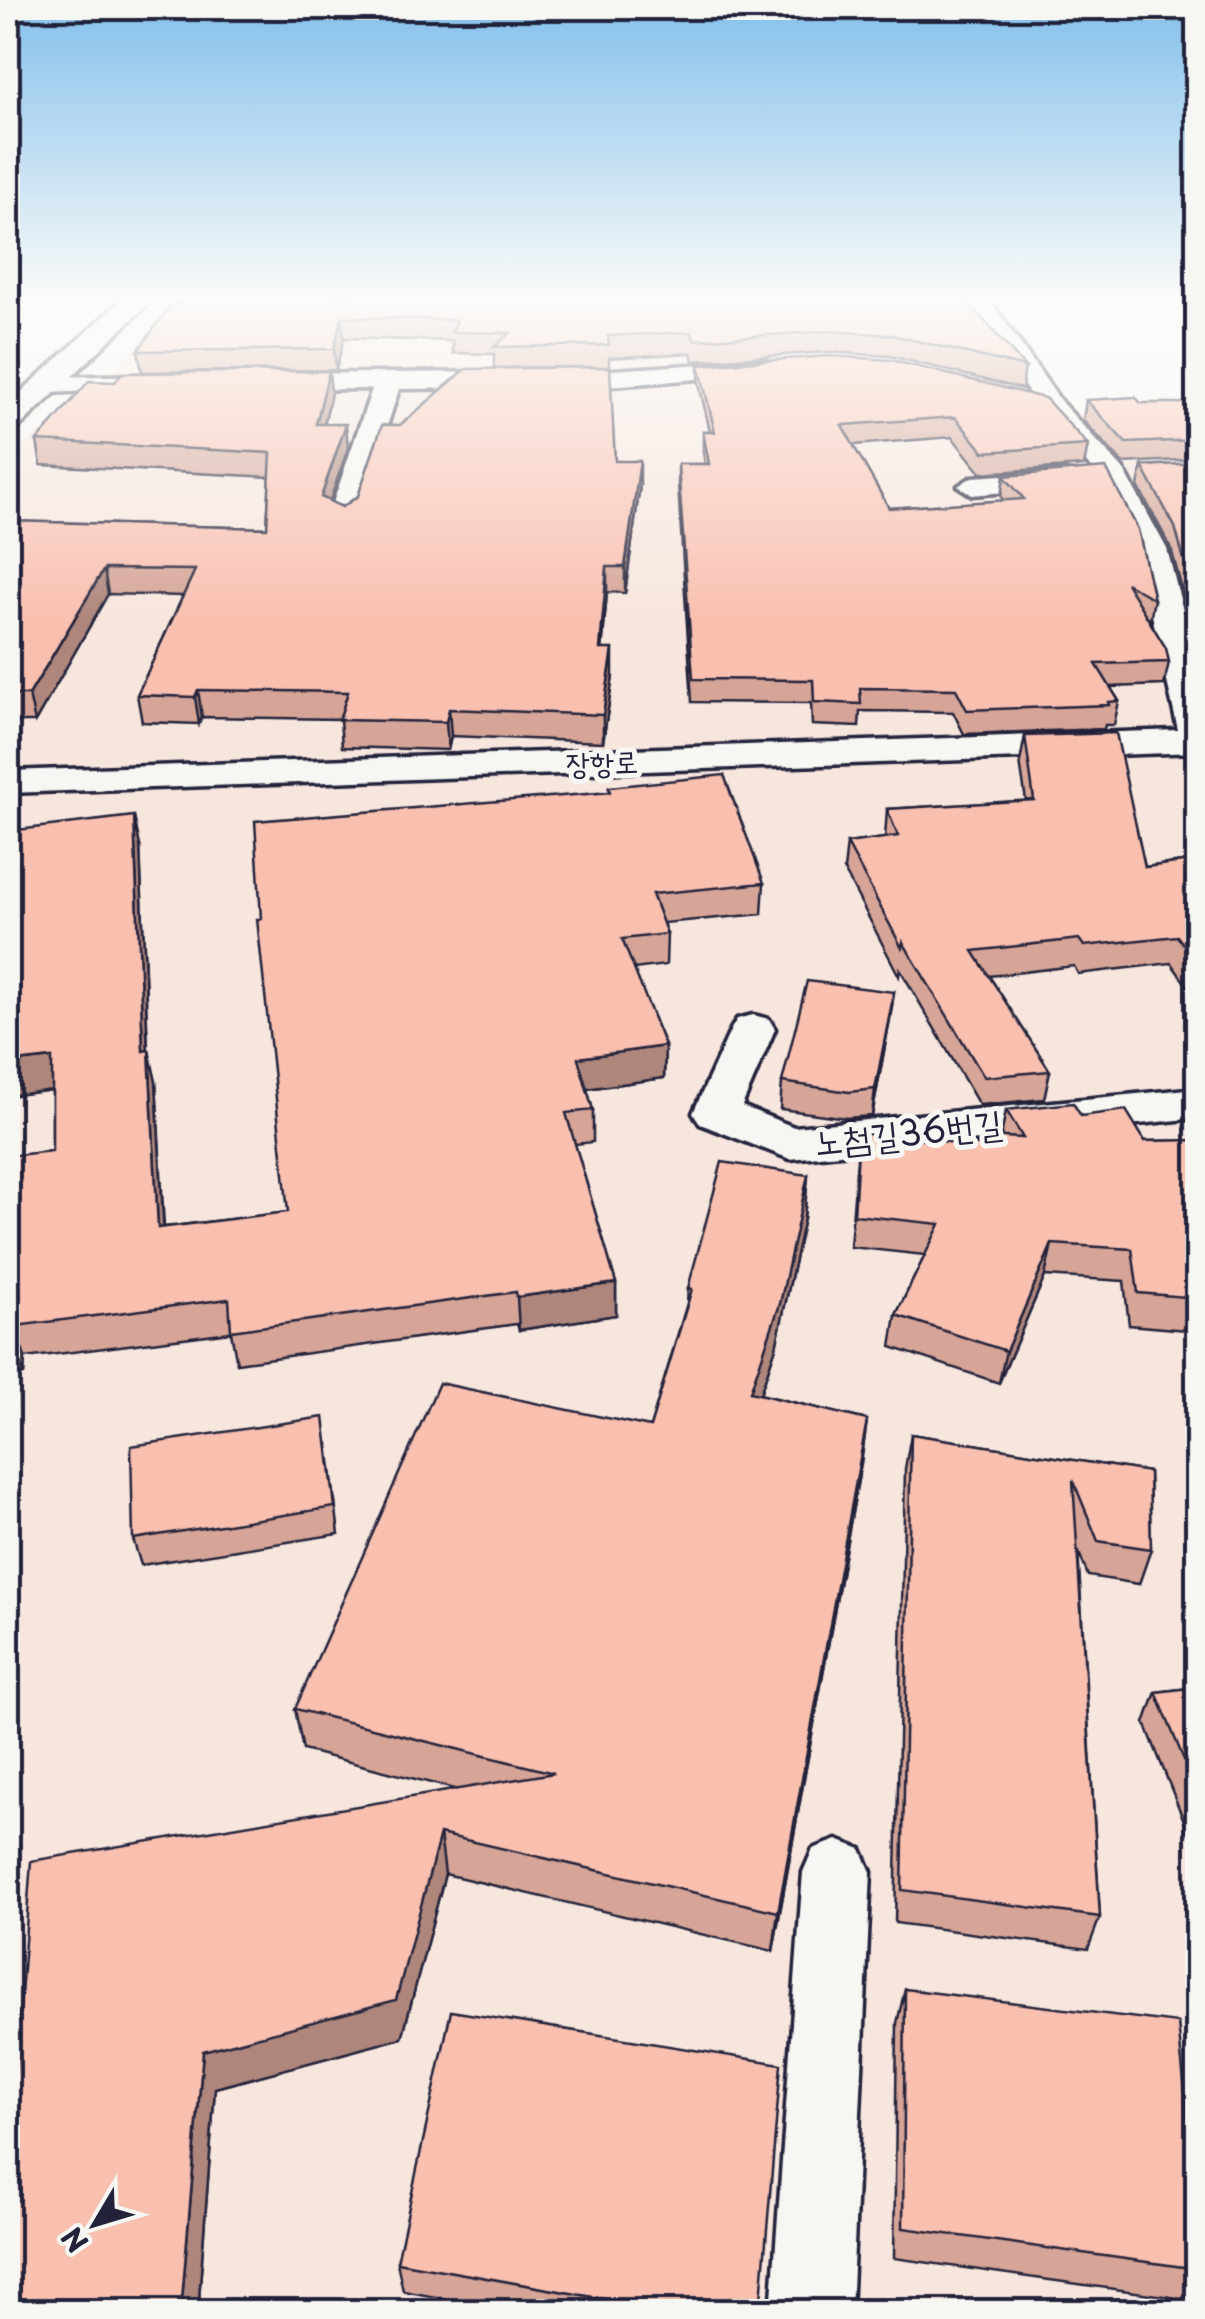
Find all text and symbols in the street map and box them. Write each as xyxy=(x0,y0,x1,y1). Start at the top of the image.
street label: 장항로 xyxy=(565,737,639,785)
street label: 노첨길36번길 xyxy=(812,1095,1004,1167)
north arrow xyxy=(45,2174,145,2274)
text: N xyxy=(50,2218,98,2262)

